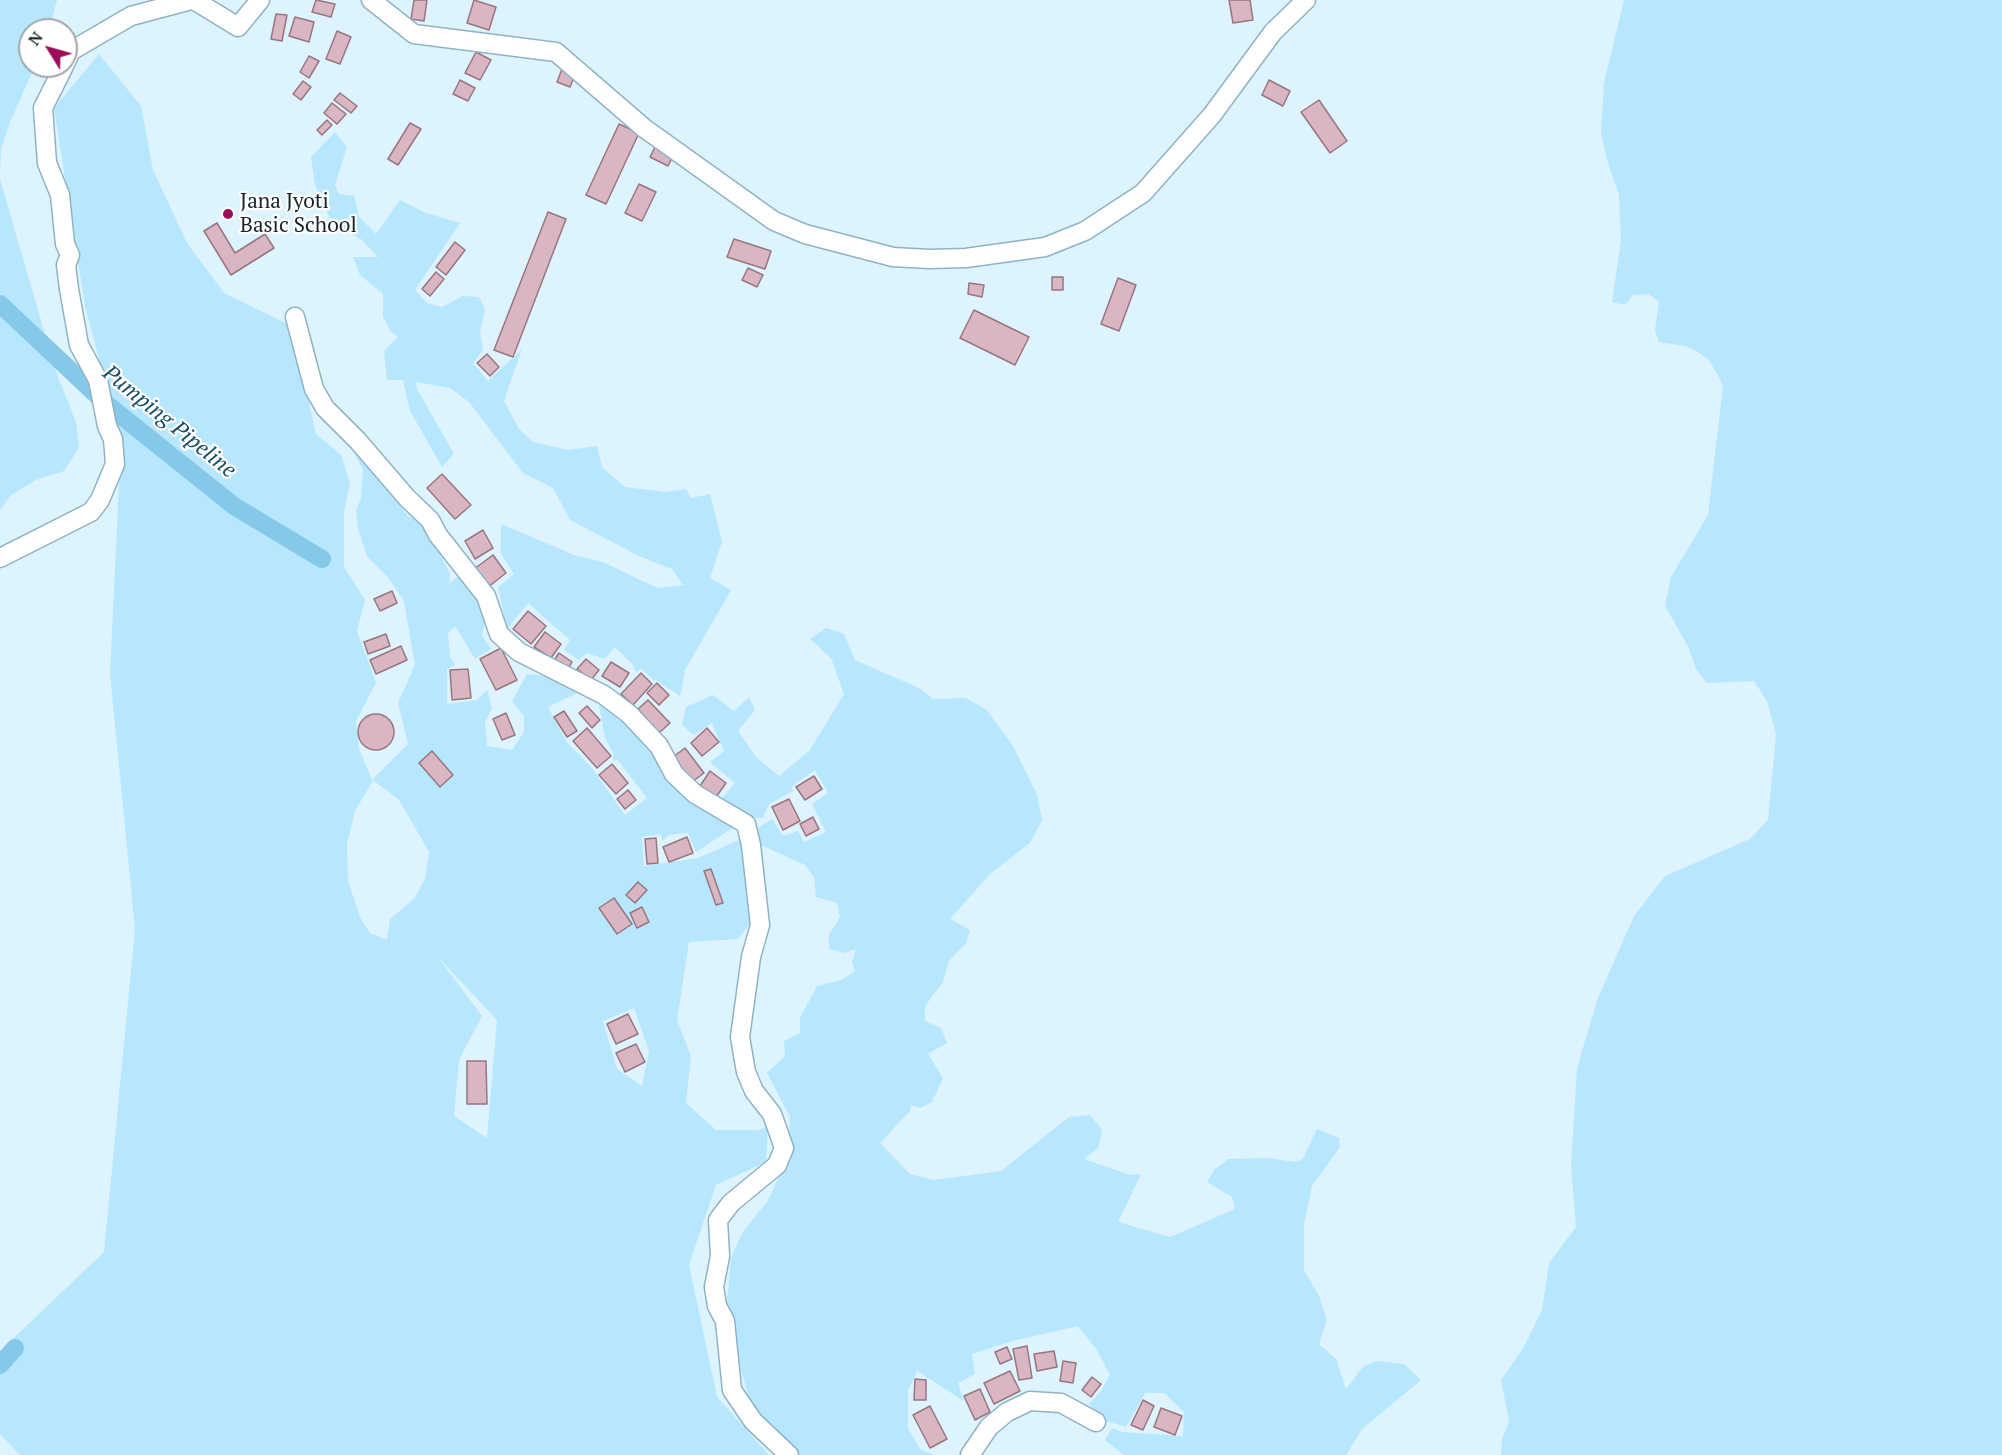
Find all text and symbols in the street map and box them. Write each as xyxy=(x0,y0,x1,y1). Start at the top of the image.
north arrow xyxy=(18,18,78,78)
text: N xyxy=(23,27,48,50)
place label: Jana Jyoti Basic School xyxy=(240,189,357,239)
marker: Jana Jyoti Basic School xyxy=(221,207,235,221)
water label: Pumping Pipeline xyxy=(97,360,241,484)

